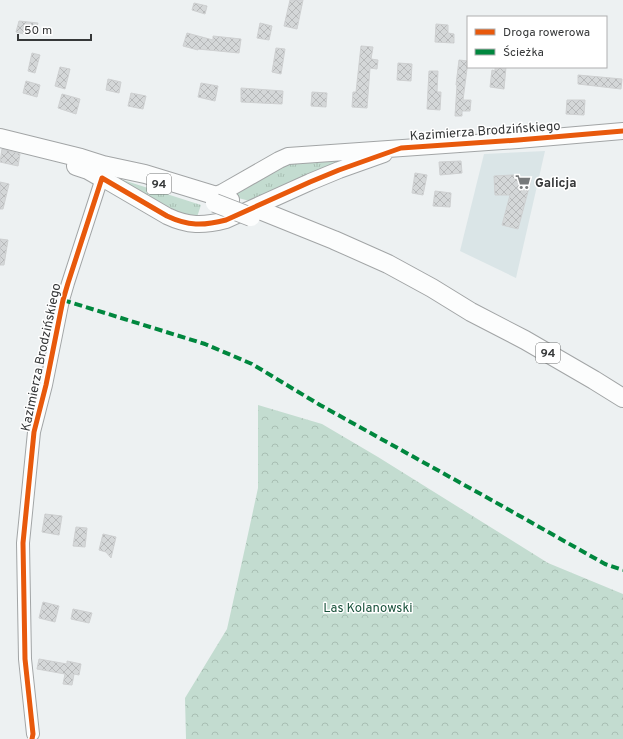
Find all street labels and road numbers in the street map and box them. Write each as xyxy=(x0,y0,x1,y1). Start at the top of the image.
street label: Kazimierza Brodzińskiego xyxy=(409,119,561,145)
road number: 94 xyxy=(147,174,171,194)
street label: Kazimierza Brodzińskiego xyxy=(18,282,65,433)
road number: 94 xyxy=(536,343,560,363)

